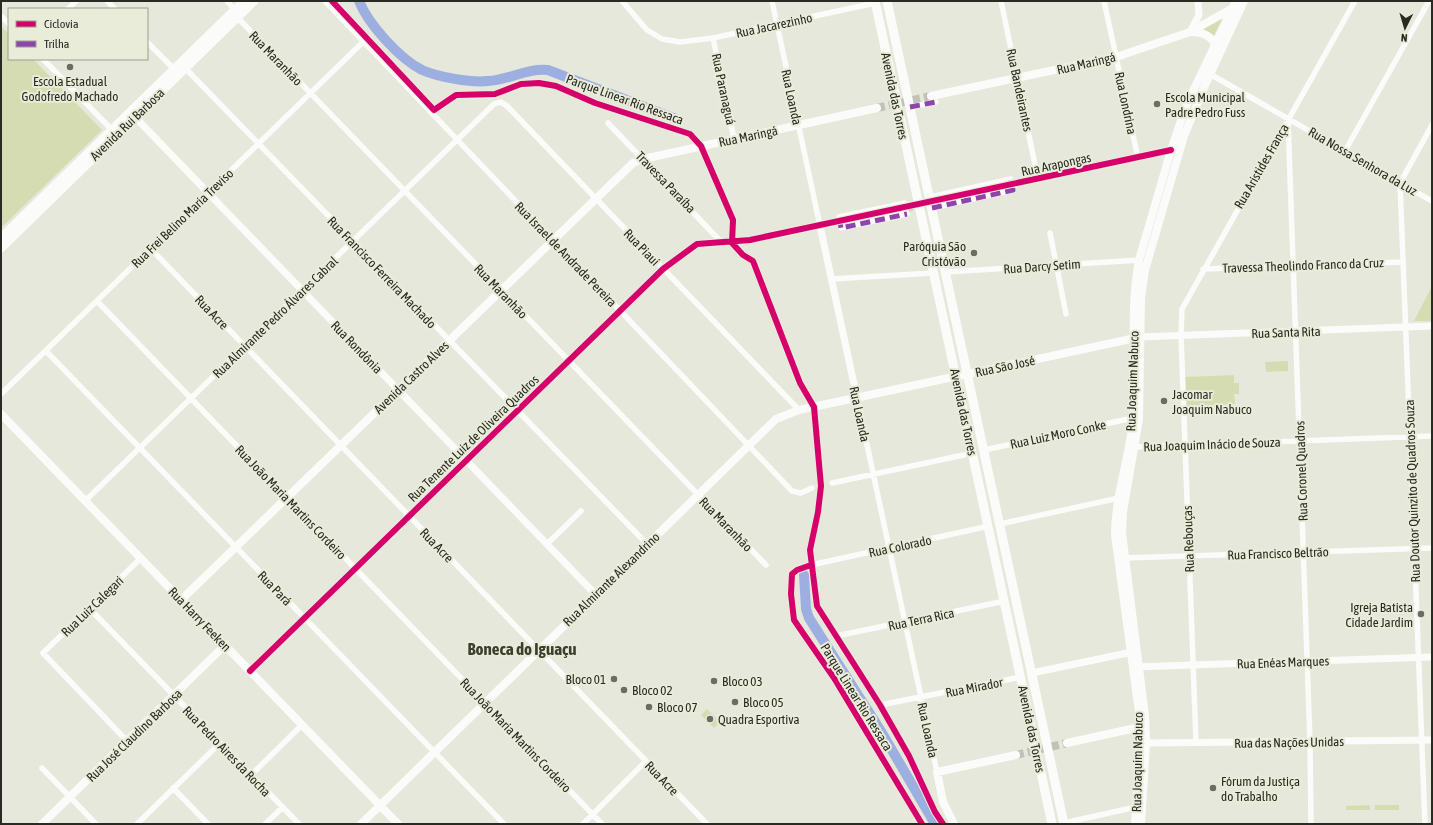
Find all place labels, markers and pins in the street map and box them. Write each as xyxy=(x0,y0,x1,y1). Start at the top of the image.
marker: Escola Estadual Godofredo Machado xyxy=(65,62,75,72)
place label: Escola Estadual Godofredo Machado xyxy=(22,74,118,104)
place label: Escola Municipal Padre Pedro Fuss xyxy=(1165,90,1246,120)
marker: Escola Municipal Padre Pedro Fuss xyxy=(1152,99,1162,109)
place label: Paróquia São Cristóvão xyxy=(903,239,966,269)
marker: Paróquia São Cristóvão xyxy=(969,248,979,258)
place label: Jacomar Joaquim Nabuco xyxy=(1172,387,1252,417)
marker: Jacomar Joaquim Nabuco xyxy=(1159,396,1169,406)
place label: Igreja Batista Cidade Jardim xyxy=(1346,600,1413,630)
marker: Igreja Batista Cidade Jardim xyxy=(1416,609,1426,619)
place label: Bloco 01 xyxy=(565,672,606,687)
marker: Bloco 01 xyxy=(609,674,619,684)
place label: Bloco 03 xyxy=(722,674,763,689)
marker: Bloco 03 xyxy=(709,676,719,686)
place label: Bloco 02 xyxy=(632,683,673,698)
marker: Bloco 02 xyxy=(619,685,629,695)
place label: Bloco 05 xyxy=(743,695,784,710)
marker: Bloco 05 xyxy=(730,697,740,707)
place label: Bloco 07 xyxy=(657,700,698,715)
marker: Bloco 07 xyxy=(644,702,654,712)
place label: Quadra Esportiva xyxy=(718,712,800,727)
marker: Quadra Esportiva xyxy=(705,714,715,724)
place label: Fórum da Justiça do Trabalho xyxy=(1221,774,1300,804)
marker: Fórum da Justiça do Trabalho xyxy=(1208,783,1218,793)

